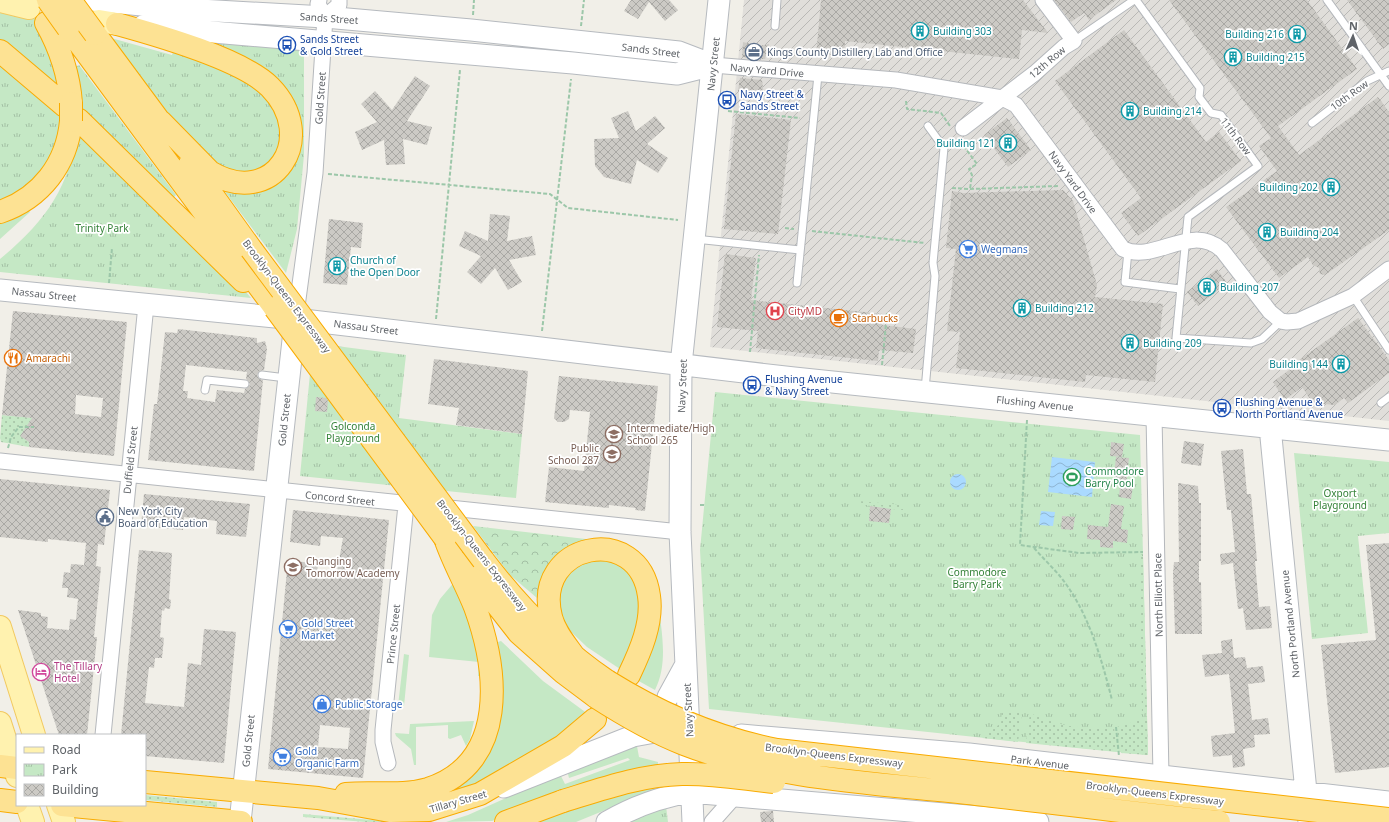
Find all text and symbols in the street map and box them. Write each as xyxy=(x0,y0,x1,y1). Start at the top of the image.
street label: Sands Street xyxy=(299,9,359,27)
north arrow xyxy=(1333,16,1373,56)
text: N xyxy=(1349,18,1358,33)
building icon: Building 303 xyxy=(910,21,930,41)
place label: Building 303 xyxy=(933,24,992,38)
building icon: Building 216 xyxy=(1287,24,1307,44)
place label: Building 216 xyxy=(1225,27,1284,41)
place label: Sands Street & Gold Street xyxy=(300,32,363,58)
bus stop icon: Sands Street & Gold Street xyxy=(277,35,297,55)
street label: Navy Street xyxy=(703,36,723,92)
street label: Sands Street xyxy=(621,39,681,61)
office icon: Kings County Distillery Lab and Office xyxy=(744,42,764,62)
street label: 12th Row xyxy=(1026,42,1068,81)
place label: Kings County Distillery Lab and Office xyxy=(767,45,943,59)
building icon: Building 215 xyxy=(1223,47,1243,67)
place label: Building 215 xyxy=(1246,50,1305,64)
street label: Navy Yard Drive xyxy=(729,60,805,80)
street label: Gold Street xyxy=(311,71,329,125)
street label: 10th Row xyxy=(1327,76,1371,114)
place label: Navy Street & Sands Street xyxy=(740,87,805,113)
bus stop icon: Navy Street & Sands Street xyxy=(717,90,737,110)
building icon: Building 214 xyxy=(1120,101,1140,121)
place label: Building 214 xyxy=(1143,104,1202,118)
street label: 11th Row xyxy=(1217,114,1255,158)
building icon: Building 121 xyxy=(998,133,1018,153)
place label: Building 121 xyxy=(936,136,995,150)
street label: Navy Yard Drive xyxy=(1046,148,1101,216)
building icon: Building 202 xyxy=(1321,177,1341,197)
place label: Building 202 xyxy=(1259,180,1318,194)
park label: Trinity Park xyxy=(76,221,129,235)
building icon: Building 204 xyxy=(1257,222,1277,242)
place label: Building 204 xyxy=(1280,225,1339,239)
street label: Brooklyn-Queens Expressway xyxy=(240,236,335,356)
supermarket icon: Wegmans xyxy=(958,239,978,259)
place label: Wegmans xyxy=(981,242,1028,256)
place label: Church of the Open Door xyxy=(350,253,420,279)
building icon: Church of the Open Door xyxy=(327,256,347,276)
building icon: Building 207 xyxy=(1197,277,1217,297)
place label: Building 207 xyxy=(1220,280,1279,294)
street label: Nassau Street xyxy=(11,284,77,304)
building icon: Building 212 xyxy=(1012,298,1032,318)
hospital icon: CityMD xyxy=(765,301,785,321)
place label: Building 212 xyxy=(1035,301,1094,315)
place label: CityMD xyxy=(788,304,822,318)
cafe icon: Starbucks xyxy=(829,308,849,328)
place label: Starbucks xyxy=(852,311,898,325)
street label: Nassau Street xyxy=(333,316,400,338)
building icon: Building 209 xyxy=(1120,333,1140,353)
place label: Building 209 xyxy=(1143,336,1202,350)
restaurant icon: Amarachi xyxy=(3,348,23,368)
place label: Amarachi xyxy=(26,351,70,365)
building icon: Building 144 xyxy=(1331,354,1351,374)
place label: Building 144 xyxy=(1269,357,1328,371)
street label: Navy Street xyxy=(674,358,690,413)
place label: Flushing Avenue & Navy Street xyxy=(765,372,843,398)
bus stop icon: Flushing Avenue & Navy Street xyxy=(742,375,762,395)
street label: Flushing Avenue xyxy=(996,392,1075,414)
street label: Gold Street xyxy=(274,393,294,447)
place label: Flushing Avenue & North Portland Avenue xyxy=(1235,395,1344,421)
bus stop icon: Flushing Avenue & North Portland Avenue xyxy=(1212,398,1232,418)
park label: Golconda Playground xyxy=(326,419,380,445)
place label: Intermediate/High School 265 xyxy=(627,421,715,447)
school or university icon: Intermediate/High School 265 xyxy=(604,424,624,444)
street label: Duffield Street xyxy=(119,425,141,494)
place label: Public School 287 xyxy=(548,441,599,467)
school or university icon: Public School 287 xyxy=(602,444,622,464)
place label: Commodore Barry Pool xyxy=(1085,464,1144,490)
sports icon: Commodore Barry Pool xyxy=(1062,467,1082,487)
park label: Oxport Playground xyxy=(1313,486,1367,512)
street label: Concord Street xyxy=(304,487,376,509)
street label: Brooklyn-Queens Expressway xyxy=(434,496,531,615)
place label: New York City Board of Education xyxy=(118,504,208,530)
public building icon: New York City Board of Education xyxy=(95,507,115,527)
street label: North Elliott Place xyxy=(1150,553,1166,637)
place label: Changing Tomorrow Academy xyxy=(306,554,401,580)
school or university icon: Changing Tomorrow Academy xyxy=(283,557,303,577)
park label: Commodore Barry Park xyxy=(948,565,1007,591)
street label: North Portland Avenue xyxy=(1277,569,1303,679)
street label: Prince Street xyxy=(383,603,403,665)
place label: Gold Street Market xyxy=(301,616,354,642)
supermarket icon: Gold Street Market xyxy=(278,619,298,639)
place label: The Tillary Hotel xyxy=(54,659,103,685)
hotel icon: The Tillary Hotel xyxy=(31,662,51,682)
street label: Navy Street xyxy=(680,682,696,737)
shop icon: Public Storage xyxy=(312,694,332,714)
place label: Public Storage xyxy=(335,697,403,711)
street label: Gold Street xyxy=(238,714,258,768)
legend xyxy=(16,734,146,806)
street label: Brooklyn-Queens Expressway xyxy=(764,740,904,770)
text: Road xyxy=(52,741,81,758)
place label: Gold Organic Farm xyxy=(295,744,359,770)
supermarket icon: Gold Organic Farm xyxy=(272,747,292,767)
street label: Park Avenue xyxy=(1010,751,1070,773)
text: Park xyxy=(52,761,78,778)
street label: Brooklyn-Queens Expressway xyxy=(1085,778,1225,808)
text: Building xyxy=(52,781,99,798)
street label: Tillary Street xyxy=(428,786,488,816)

